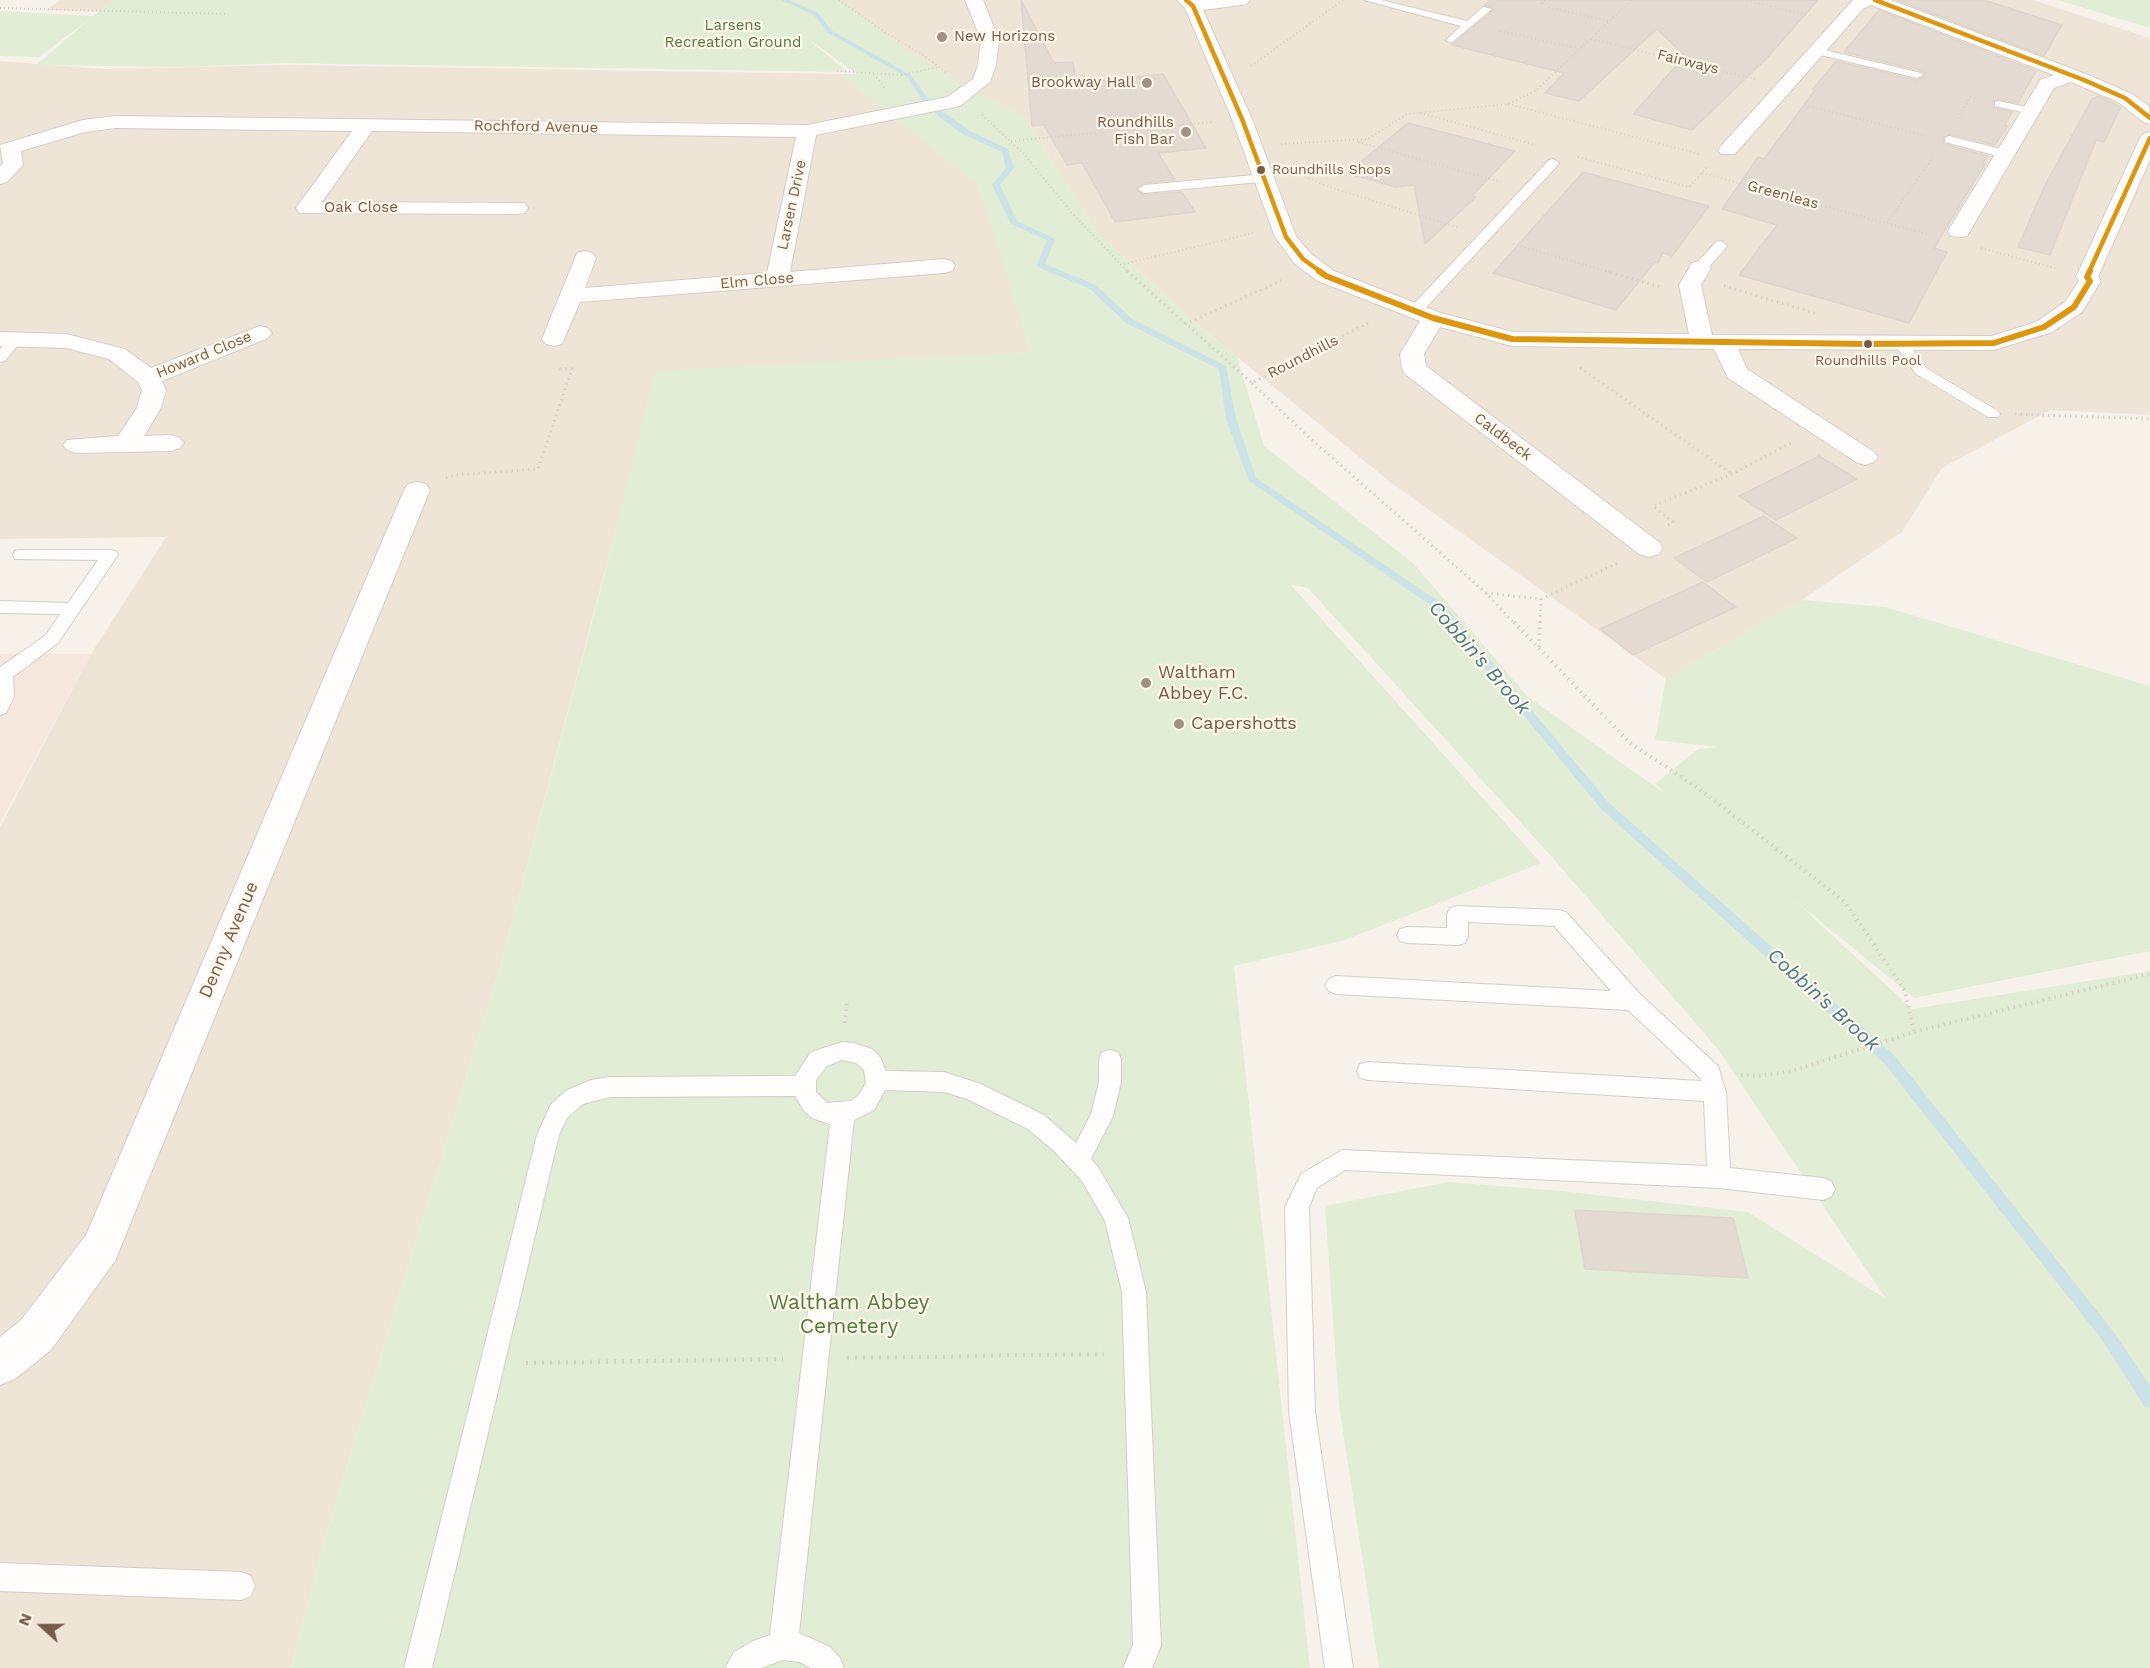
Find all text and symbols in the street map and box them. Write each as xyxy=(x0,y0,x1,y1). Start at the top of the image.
park label: Larsens Recreation Ground xyxy=(665,17,801,52)
place label: New Horizons xyxy=(954,28,1055,46)
marker: New Horizons xyxy=(935,30,949,44)
street label: Fairways xyxy=(1655,46,1721,78)
place label: Brookway Hall xyxy=(1031,74,1135,92)
marker: Brookway Hall xyxy=(1140,76,1154,90)
place label: Roundhills Fish Bar xyxy=(1097,114,1174,149)
street label: Rochford Avenue xyxy=(474,117,598,137)
marker: Roundhills Fish Bar xyxy=(1179,125,1193,139)
street label: Larsen Drive xyxy=(774,158,810,252)
place label: Roundhills Shops xyxy=(1272,162,1391,178)
marker: Roundhills Shops xyxy=(1255,164,1267,176)
street label: Greenleas xyxy=(1745,177,1821,213)
street label: Oak Close xyxy=(324,199,398,217)
street label: Elm Close xyxy=(719,269,795,293)
street label: Howard Close xyxy=(154,328,254,382)
street label: Roundhills xyxy=(1265,331,1341,383)
marker: Roundhills Pool xyxy=(1862,338,1874,350)
place label: Roundhills Pool xyxy=(1815,353,1921,369)
street label: Caldbeck xyxy=(1471,409,1535,465)
water label: Cobbin's Brook xyxy=(1423,596,1535,720)
place label: Waltham Abbey F.C. xyxy=(1158,662,1248,704)
marker: Waltham Abbey F.C. xyxy=(1139,676,1153,690)
place label: Capershotts xyxy=(1191,713,1297,735)
marker: Capershotts xyxy=(1172,717,1186,731)
street label: Denny Avenue xyxy=(195,878,263,1002)
water label: Cobbin's Brook xyxy=(1762,943,1884,1057)
park label: Waltham Abbey Cemetery xyxy=(769,1290,929,1340)
north arrow xyxy=(12,1596,72,1656)
text: N xyxy=(14,1610,36,1628)

